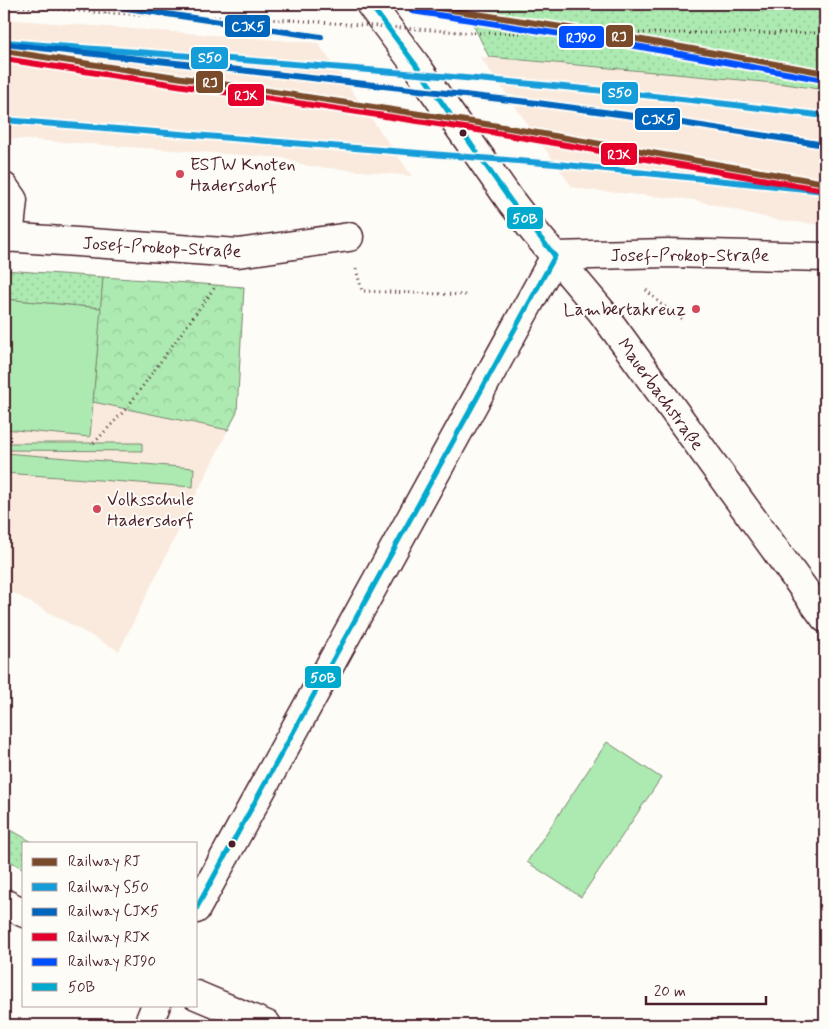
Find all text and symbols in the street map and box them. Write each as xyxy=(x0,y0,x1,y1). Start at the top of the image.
line badge: CJX5 xyxy=(224,14,271,38)
text: CJX5 xyxy=(231,18,265,36)
line badge: RJ xyxy=(605,24,634,48)
line badge: RJ90 xyxy=(558,25,605,49)
text: RJ xyxy=(611,28,627,46)
text: RJ90 xyxy=(566,29,596,47)
line badge: S50 xyxy=(190,46,229,70)
text: S50 xyxy=(198,49,222,67)
line badge: RJ xyxy=(195,70,224,94)
text: RJ xyxy=(202,74,218,92)
line badge: S50 xyxy=(601,81,639,105)
line badge: RJX xyxy=(227,83,265,107)
text: S50 xyxy=(608,84,632,102)
text: RJX xyxy=(234,87,258,105)
line badge: CJX5 xyxy=(634,107,681,131)
text: CJX5 xyxy=(641,111,675,129)
unlabelled marker xyxy=(458,128,468,138)
line badge: RJX xyxy=(600,142,638,166)
text: RJX xyxy=(607,146,631,164)
place label: ESTW Knoten Hadersdorf xyxy=(190,153,296,198)
marker: ESTW Knoten Hadersdorf xyxy=(174,168,186,180)
line badge: 50B xyxy=(506,206,544,230)
text: 50B xyxy=(512,210,538,228)
street label: Josef-Prokop-Straße xyxy=(82,232,242,264)
street label: Josef-Prokop-Straße xyxy=(611,244,770,268)
place label: Lambertakreuz xyxy=(564,298,686,322)
marker: Lambertakreuz xyxy=(690,303,702,315)
street label: Mauerbachstraße xyxy=(611,334,709,456)
place label: Volksschule Hadersdorf xyxy=(107,488,194,533)
marker: Volksschule Hadersdorf xyxy=(91,503,103,515)
line badge: 50B xyxy=(304,665,342,689)
text: 50B xyxy=(310,669,336,687)
unlabelled marker xyxy=(227,839,237,849)
legend xyxy=(22,842,198,1006)
text: Railway RJ xyxy=(68,852,140,872)
text: Railway S50 xyxy=(68,878,149,898)
text: Railway CJX5 xyxy=(68,902,159,922)
text: Railway RJX xyxy=(68,928,150,948)
text: Railway RJ90 xyxy=(68,952,156,972)
scale bar xyxy=(646,974,766,1006)
text: 50B xyxy=(68,978,95,998)
text: 20 m xyxy=(654,982,686,1002)

